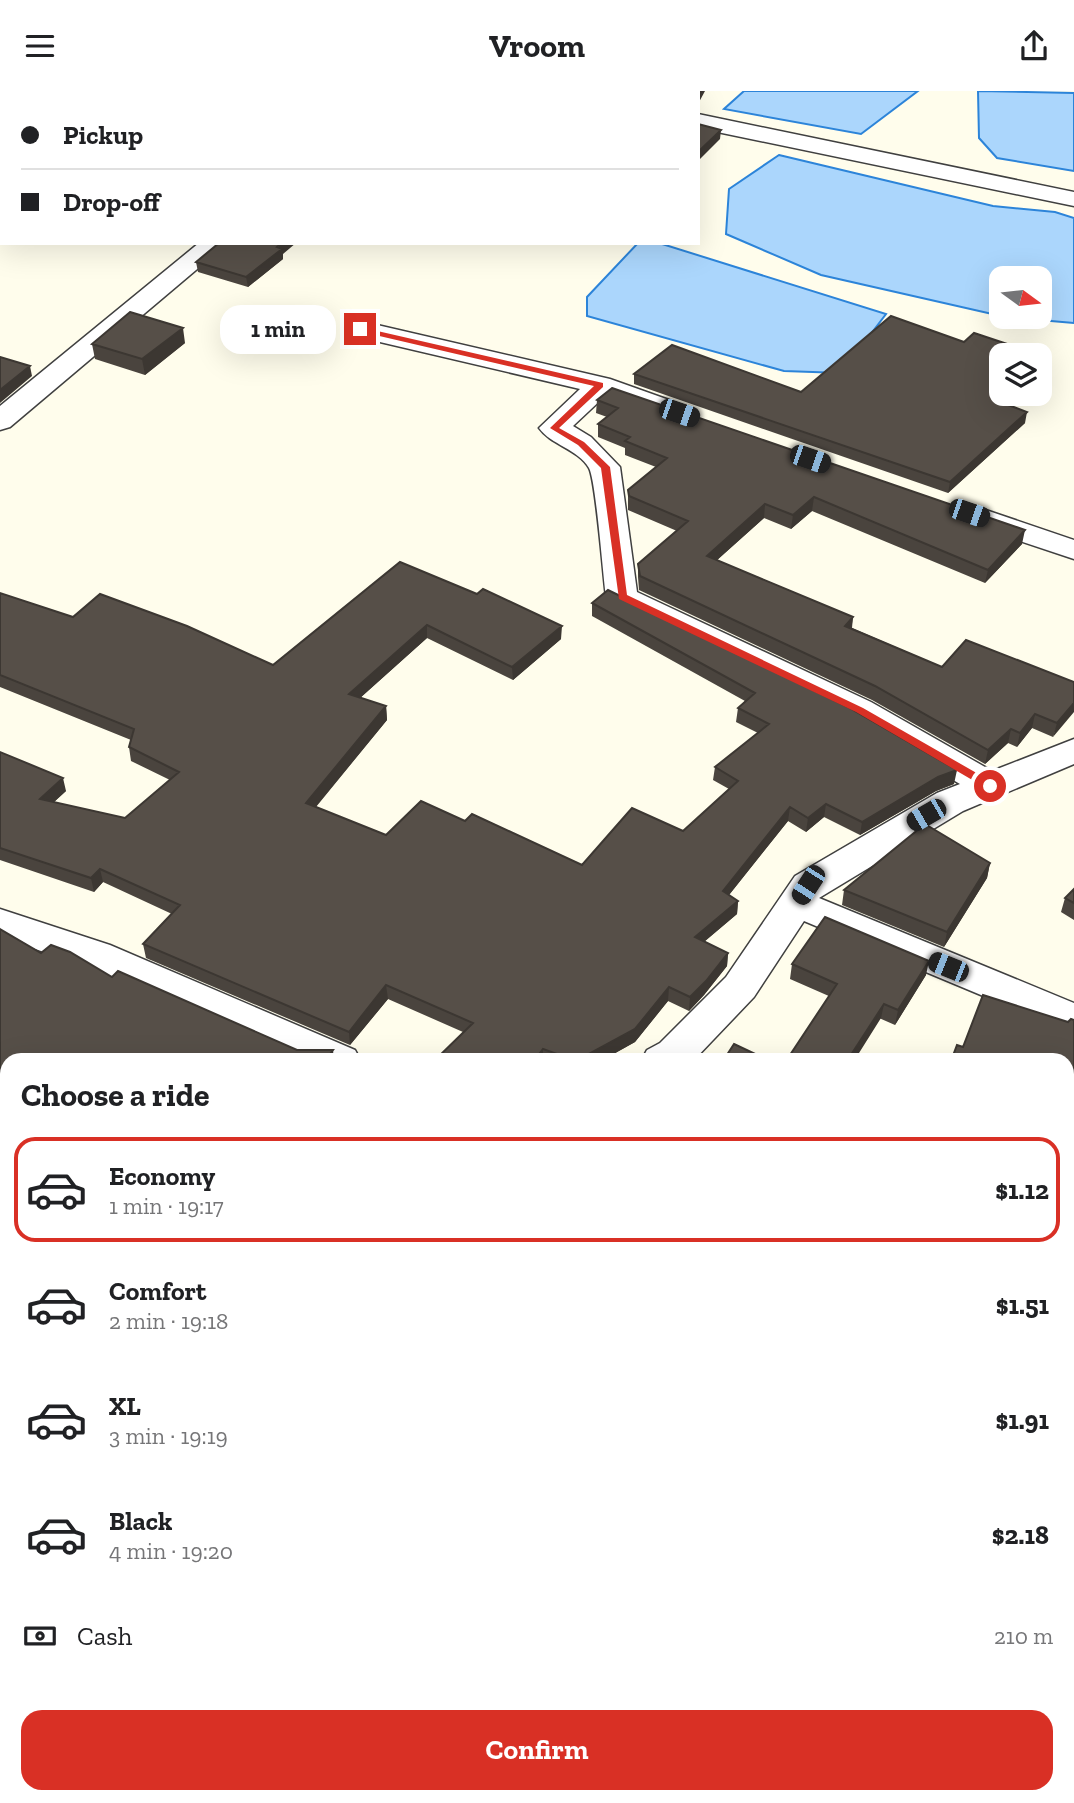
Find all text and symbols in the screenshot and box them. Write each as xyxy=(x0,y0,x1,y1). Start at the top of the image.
icon: menu xyxy=(21,27,59,65)
text: Vroom xyxy=(489,27,585,65)
icon: share xyxy=(1015,27,1053,65)
text: Pickup xyxy=(63,119,143,151)
text: Drop-off xyxy=(63,186,160,218)
north arrow xyxy=(989,266,1052,329)
map controls xyxy=(989,266,1052,406)
callout: 1 min xyxy=(220,305,336,353)
route end xyxy=(344,313,376,345)
text: 1 min xyxy=(251,315,305,343)
button: layers xyxy=(989,343,1052,406)
car xyxy=(656,396,703,430)
car xyxy=(787,442,834,476)
car xyxy=(946,496,993,530)
route start xyxy=(974,770,1006,802)
car xyxy=(903,795,950,835)
car xyxy=(788,862,829,908)
car xyxy=(925,949,972,985)
text: Choose a ride xyxy=(21,1076,209,1114)
icon: car xyxy=(25,1158,88,1221)
text: Economy xyxy=(109,1160,215,1192)
text: $1.12 xyxy=(995,1174,1049,1206)
text: 1 min · 19:17 xyxy=(109,1192,224,1220)
icon: car xyxy=(25,1273,88,1336)
text: Comfort xyxy=(109,1275,206,1307)
text: $1.51 xyxy=(996,1289,1049,1321)
text: 2 min · 19:18 xyxy=(109,1307,228,1335)
icon: car xyxy=(25,1388,88,1451)
text: XL xyxy=(109,1390,141,1422)
text: $1.91 xyxy=(995,1404,1049,1436)
text: 3 min · 19:19 xyxy=(109,1422,228,1450)
icon: car xyxy=(25,1503,88,1566)
text: Black xyxy=(109,1505,172,1537)
text: $2.18 xyxy=(992,1519,1049,1551)
text: 4 min · 19:20 xyxy=(109,1537,233,1565)
icon: cash xyxy=(21,1617,59,1655)
text: Cash xyxy=(77,1620,132,1652)
text: 210 m xyxy=(994,1622,1053,1650)
button: Confirm xyxy=(21,1710,1053,1790)

